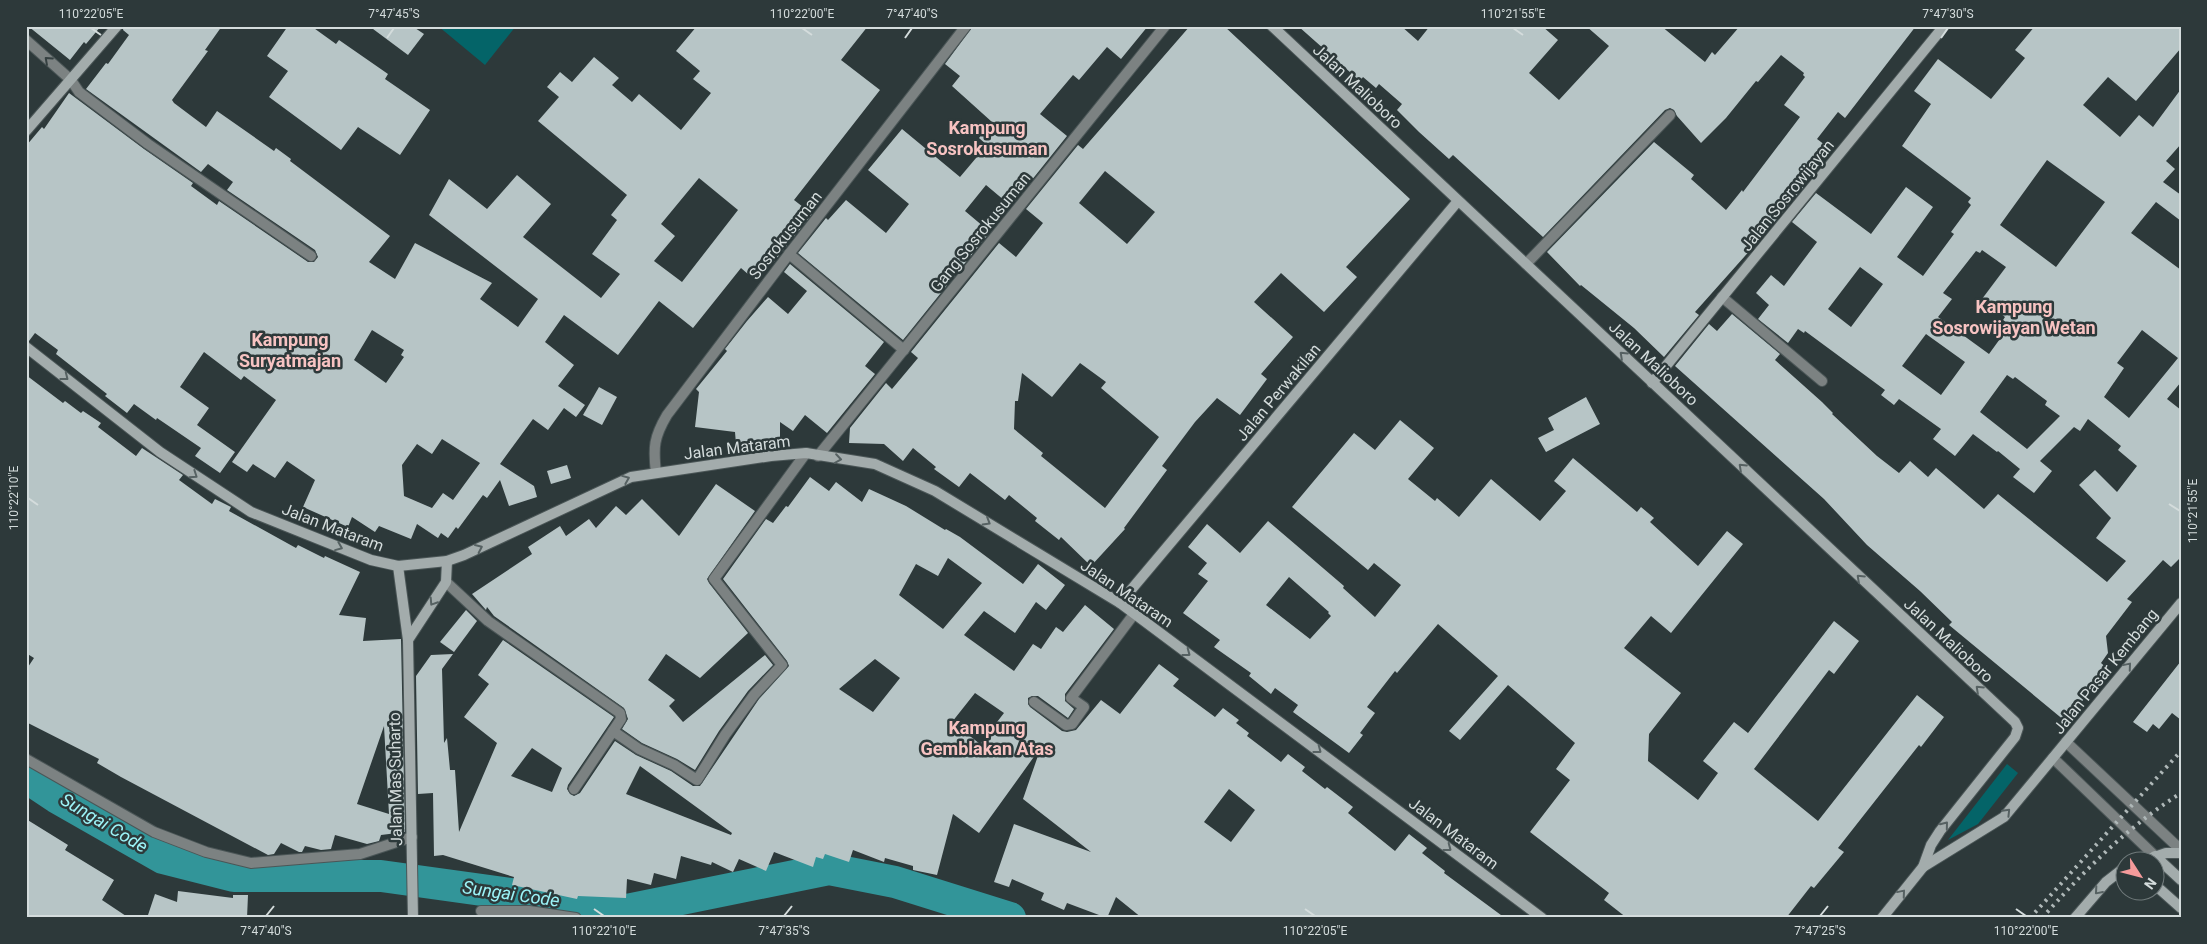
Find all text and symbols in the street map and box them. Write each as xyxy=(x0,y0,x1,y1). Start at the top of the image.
text: 110°22'05"E xyxy=(59,7,123,21)
text: 7°47'45"S xyxy=(368,7,420,21)
text: 110°22'00"E xyxy=(770,7,834,21)
text: 7°47'40"S xyxy=(886,7,938,21)
text: 110°21'55"E xyxy=(1481,7,1545,21)
text: 7°47'30"S xyxy=(1922,7,1974,21)
street label: Jalan Malioboro xyxy=(1309,40,1406,133)
one-way arrow xyxy=(45,57,54,66)
district label: Kampung Sosrokusuman xyxy=(926,117,1048,159)
street label: Jalan Sosrowijayan xyxy=(1737,136,1838,255)
street label: Gang Sosrokusuman xyxy=(926,169,1034,296)
street label: Sosrokusuman xyxy=(745,187,826,283)
district label: Kampung Sosrowijayan Wetan xyxy=(1932,296,2096,338)
street label: Jalan Malioboro xyxy=(1605,317,1702,410)
district label: Kampung Suryatmajan xyxy=(239,329,341,371)
street label: Jalan Perwakilan xyxy=(1232,340,1325,445)
one-way arrow xyxy=(1620,352,1629,361)
one-way arrow xyxy=(59,371,68,380)
street label: Jalan Mataram xyxy=(683,432,792,463)
one-way arrow xyxy=(834,454,843,464)
one-way arrow xyxy=(1738,463,1747,472)
text: 110°22'10"E xyxy=(7,466,21,530)
one-way arrow xyxy=(188,469,198,478)
one-way arrow xyxy=(621,475,630,486)
text: 110°21'55"E xyxy=(2186,479,2200,543)
street label: Jalan Mataram xyxy=(279,499,386,556)
one-way arrow xyxy=(981,515,990,525)
one-way arrow xyxy=(334,541,343,551)
one-way arrow xyxy=(474,543,483,554)
street label: Jalan Mataram xyxy=(1077,556,1177,631)
one-way arrow xyxy=(1857,575,1866,584)
street label: Jalan Malioboro xyxy=(1900,594,1997,687)
one-way arrow xyxy=(429,597,439,606)
street label: Jalan Pasar Kembang xyxy=(2049,605,2162,738)
one-way arrow xyxy=(1181,648,1190,656)
one-way arrow xyxy=(2122,663,2131,672)
one-way arrow xyxy=(1976,686,1985,695)
street label: Jalan Mas Suharto xyxy=(385,712,406,846)
district label: Kampung Gemblakan Atas xyxy=(921,717,1053,759)
one-way arrow xyxy=(1312,745,1321,753)
water label: Sungai Code xyxy=(57,788,152,857)
street label: Jalan Mataram xyxy=(1405,793,1502,873)
one-way arrow xyxy=(2002,809,2011,818)
one-way arrow xyxy=(1940,821,1949,830)
one-way arrow xyxy=(1442,842,1451,850)
north arrow xyxy=(2114,852,2164,902)
text: N xyxy=(2141,875,2160,892)
water label: Sungai Code xyxy=(461,876,561,911)
one-way arrow xyxy=(2095,885,2104,894)
one-way arrow xyxy=(1897,889,1906,898)
text: 7°47'40"S xyxy=(240,924,292,938)
text: 110°22'10"E xyxy=(572,924,636,938)
text: 7°47'35"S xyxy=(758,924,810,938)
text: 110°22'05"E xyxy=(1283,924,1347,938)
text: 7°47'25"S xyxy=(1794,924,1846,938)
text: 110°22'00"E xyxy=(1994,924,2058,938)

